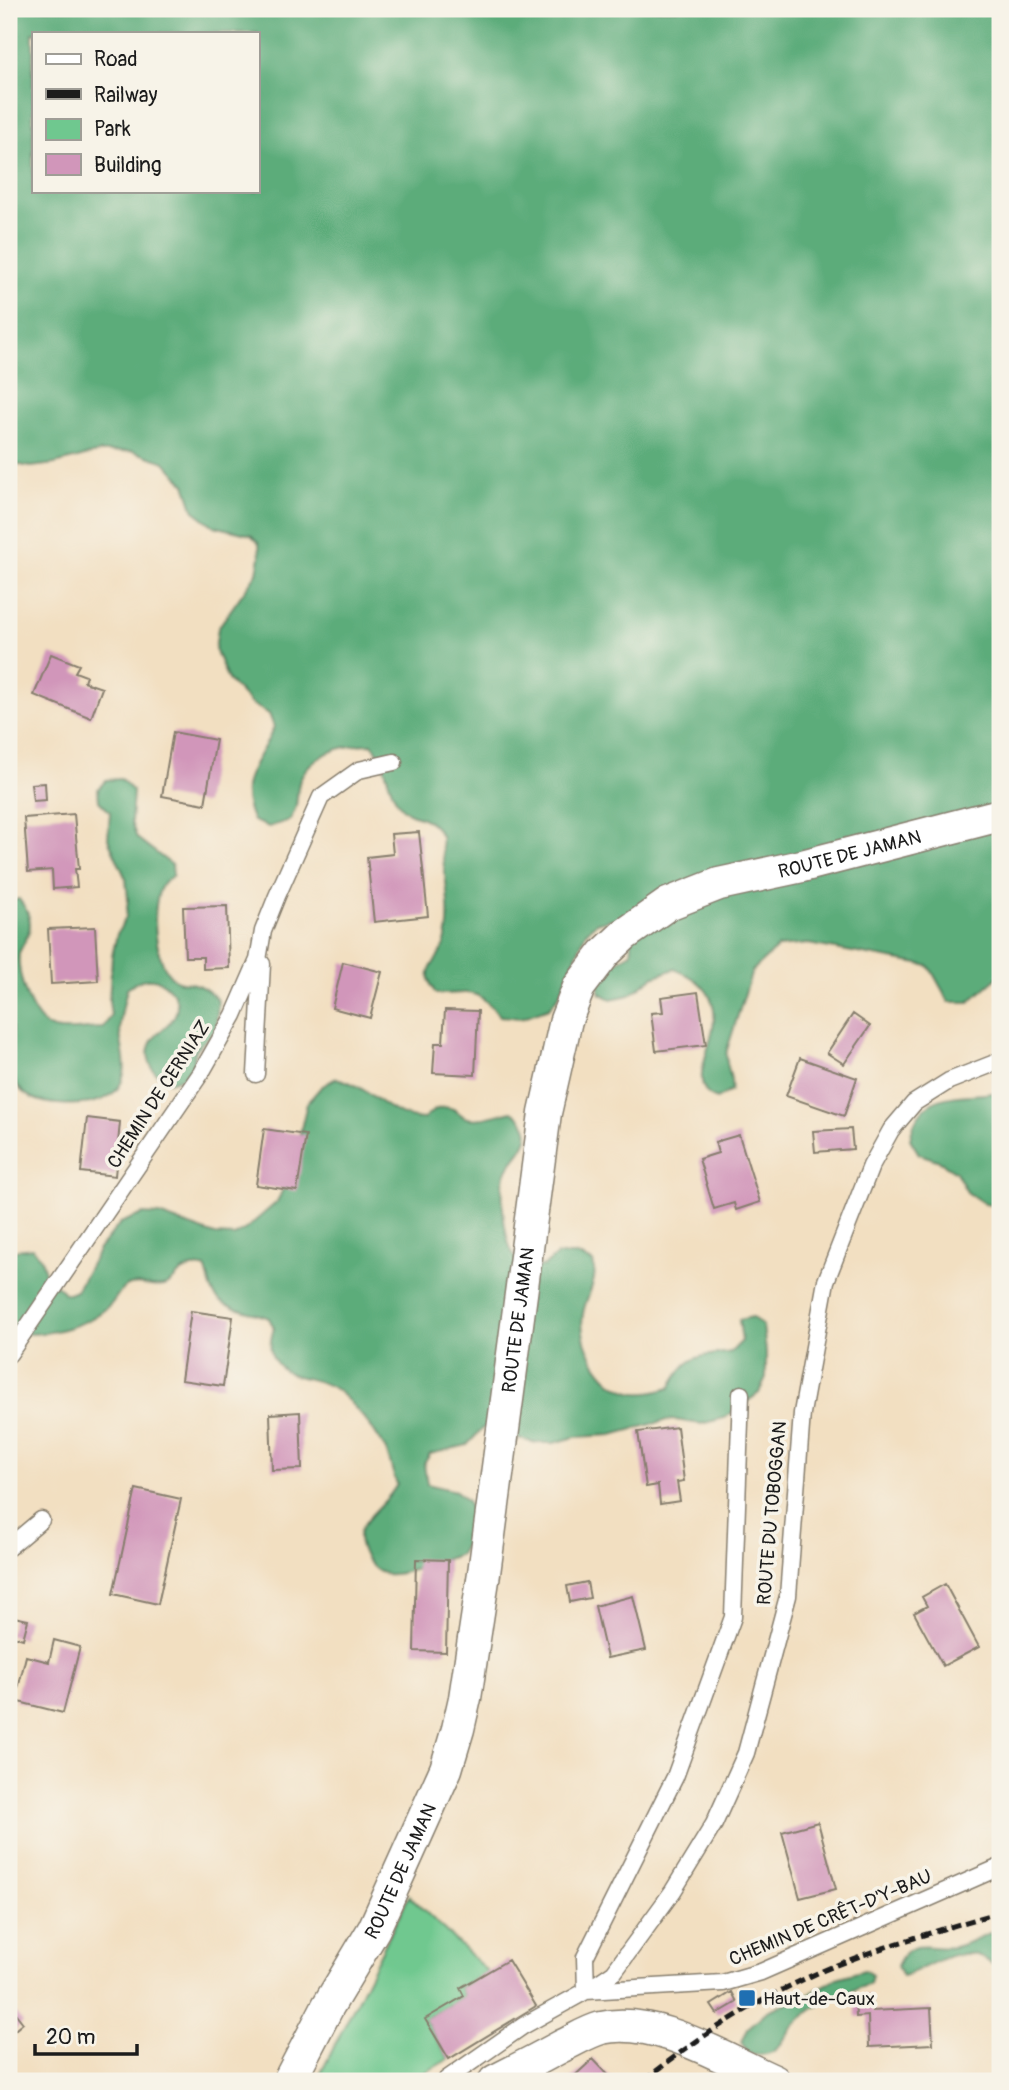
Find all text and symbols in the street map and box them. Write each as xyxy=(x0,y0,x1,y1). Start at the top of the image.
legend xyxy=(32,32,259,192)
text: Road xyxy=(94,46,138,73)
text: Railway xyxy=(94,82,158,109)
text: Park xyxy=(94,116,131,143)
text: Building xyxy=(94,152,161,179)
street label: ROUTE DE JAMAN xyxy=(776,825,924,884)
street label: CHEMIN DE CERNIAZ xyxy=(102,1016,216,1173)
street label: ROUTE DE JAMAN xyxy=(497,1246,540,1394)
street label: ROUTE DU TOBOGGAN xyxy=(752,1420,792,1606)
street label: ROUTE DE JAMAN xyxy=(360,1800,442,1944)
street label: CHEMIN DE CRÊT-D'Y-BAU xyxy=(725,1864,935,1972)
place label: Haut-de-Caux xyxy=(763,1987,875,2011)
marker: Haut-de-Caux xyxy=(737,1988,757,2008)
scale bar xyxy=(35,2013,136,2057)
text: 20 m xyxy=(46,2024,95,2051)

